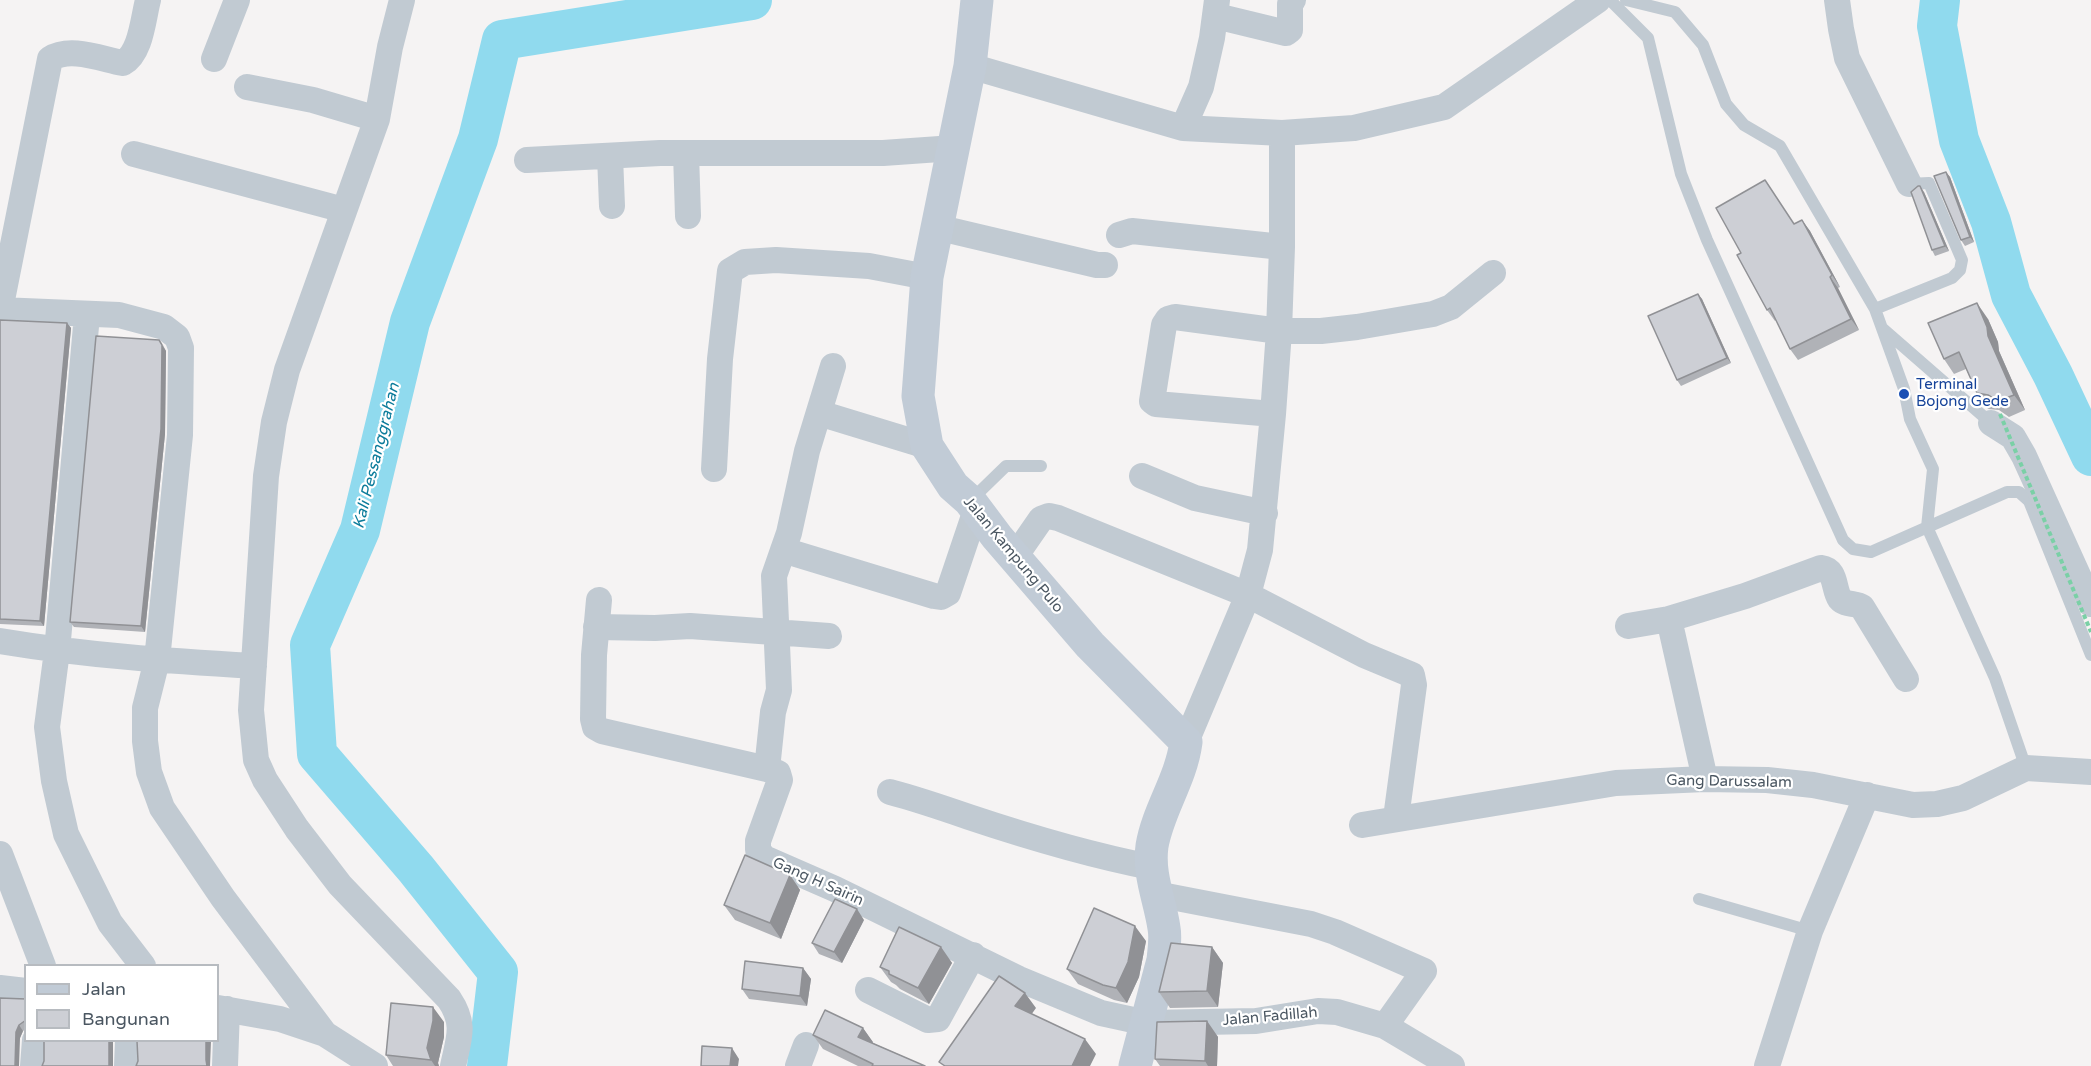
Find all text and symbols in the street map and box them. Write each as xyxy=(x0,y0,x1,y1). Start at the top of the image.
place label: Terminal Bojong Gede xyxy=(1916,376,2009,411)
water label: Kali Pessanggrahan xyxy=(350,381,404,531)
marker: Terminal Bojong Gede xyxy=(1897,387,1911,401)
street label: Jalan Kampung Pulo xyxy=(959,493,1067,617)
street label: Gang Darussalam xyxy=(1666,772,1792,792)
street label: Gang H Sairin xyxy=(770,854,866,910)
legend xyxy=(24,964,219,1042)
text: Jalan xyxy=(82,978,126,1000)
street label: Jalan Fadillah xyxy=(1222,1004,1318,1030)
text: Bangunan xyxy=(82,1008,170,1030)

